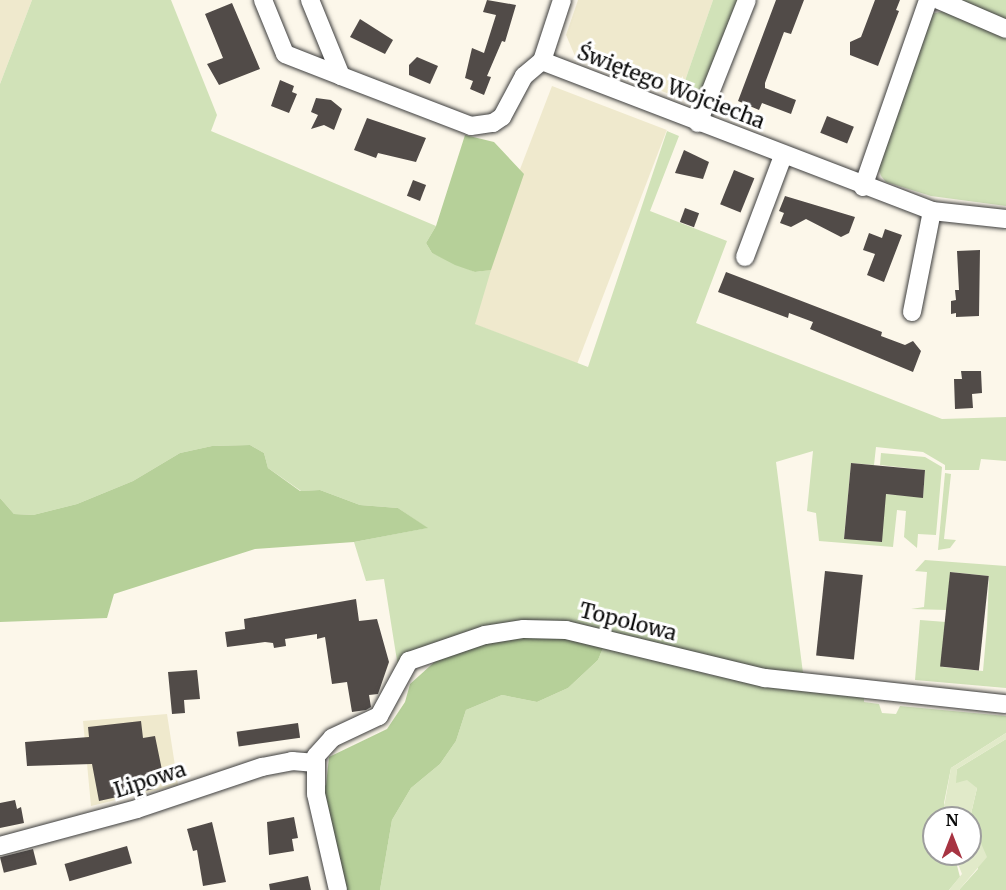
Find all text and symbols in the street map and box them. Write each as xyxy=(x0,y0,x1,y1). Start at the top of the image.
street label: Świętego Wojciecha xyxy=(574,40,768,134)
street label: Topolowa xyxy=(577,598,679,646)
street label: Lipowa xyxy=(111,757,189,803)
north arrow xyxy=(922,806,982,866)
text: N xyxy=(946,810,958,830)

